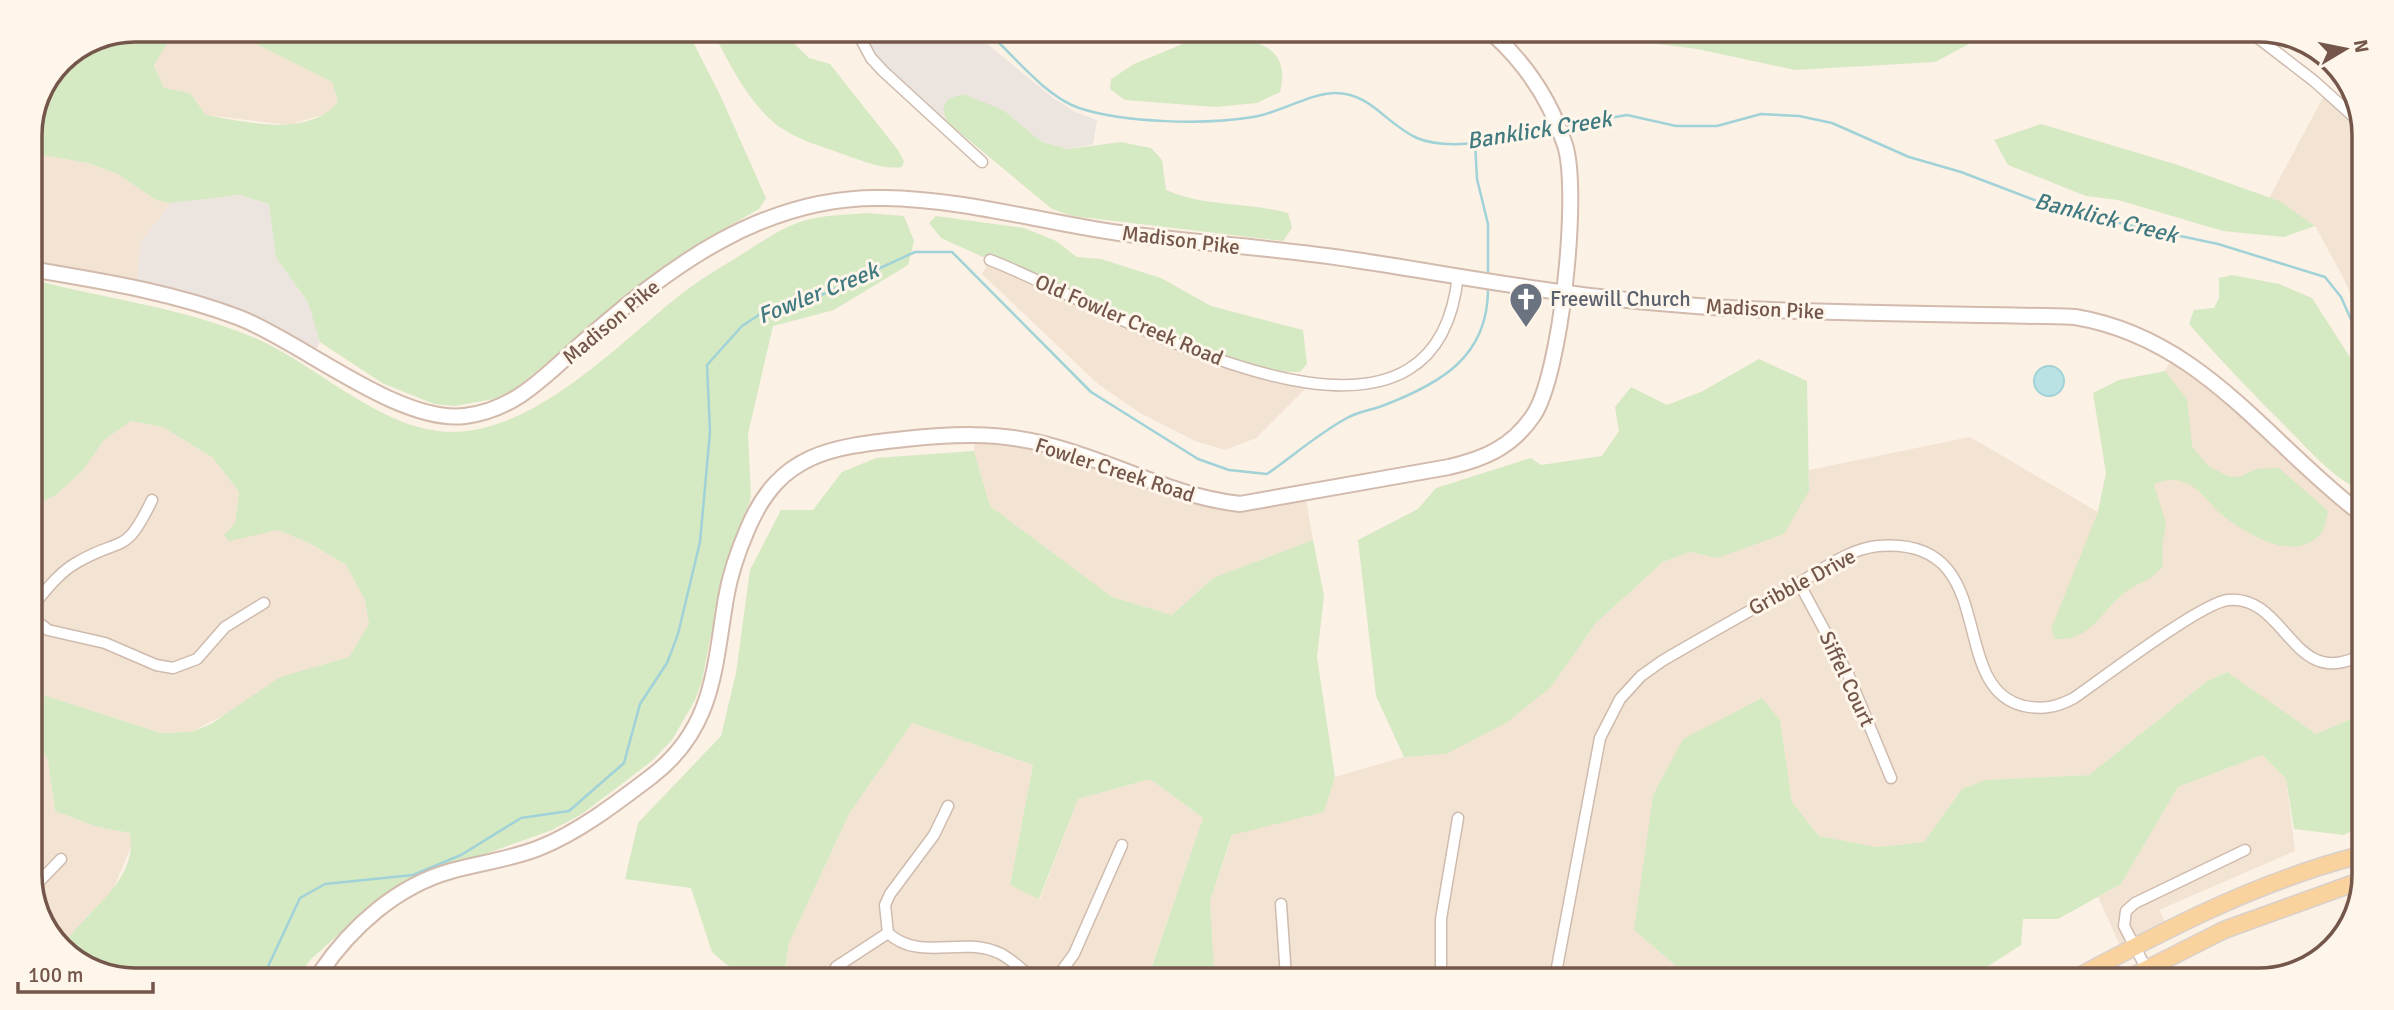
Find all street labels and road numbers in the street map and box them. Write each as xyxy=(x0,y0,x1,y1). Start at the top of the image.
street label: Madison Pike xyxy=(1121,220,1241,260)
street label: Old Fowler Creek Road xyxy=(1031,269,1227,371)
street label: Madison Pike xyxy=(557,274,665,370)
street label: Madison Pike xyxy=(1705,293,1825,325)
street label: Fowler Creek Road xyxy=(1032,432,1198,508)
street label: Gribble Drive xyxy=(1744,543,1860,621)
street label: Siffel Court xyxy=(1814,627,1880,731)

